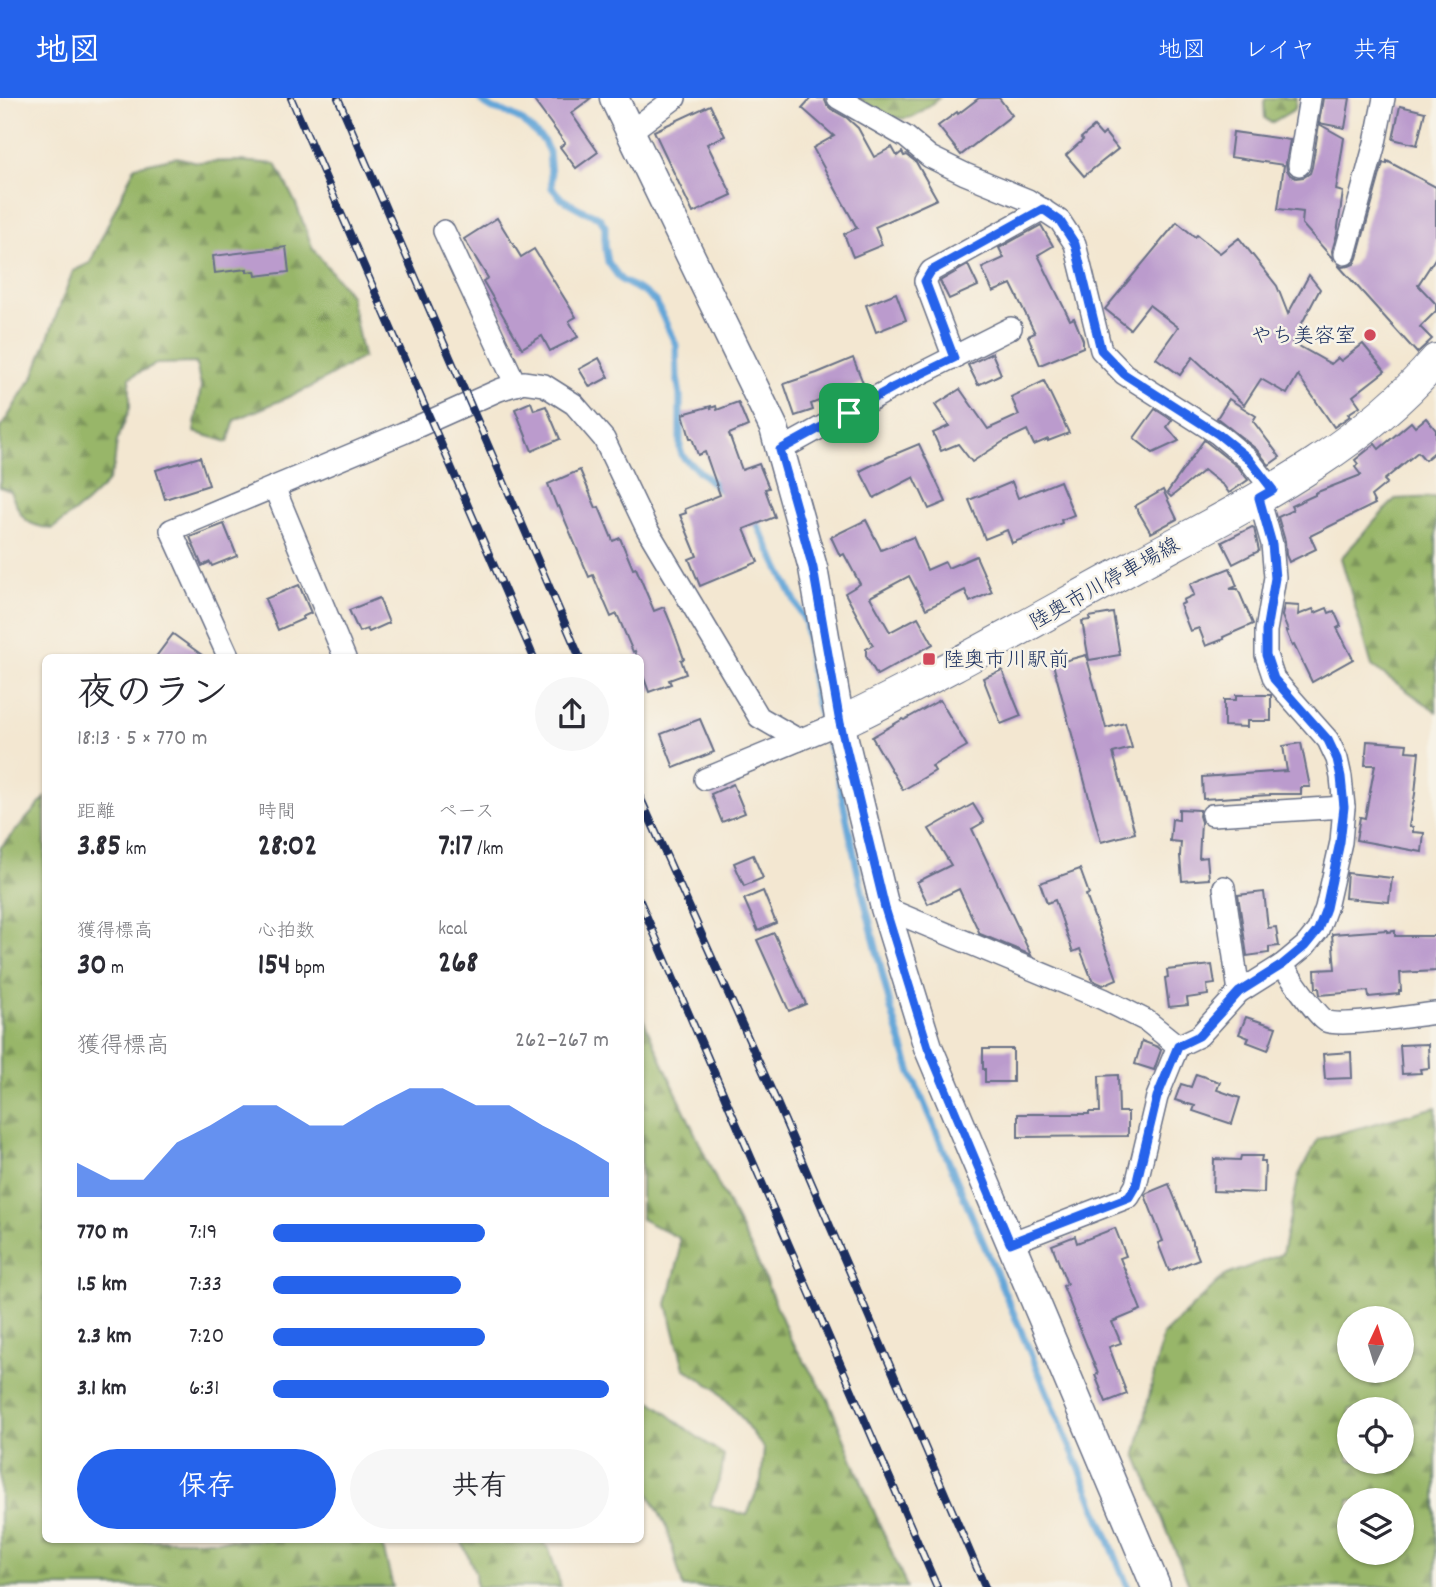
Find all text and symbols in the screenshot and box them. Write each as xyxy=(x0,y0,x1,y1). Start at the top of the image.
text: 地図 xyxy=(35,30,101,77)
text: 地図 xyxy=(1158,35,1206,69)
text: レイヤ xyxy=(1244,35,1315,69)
text: 共有 xyxy=(1353,35,1401,69)
place label: やち美容室 xyxy=(1251,323,1356,353)
marker: やち美容室 xyxy=(1362,327,1378,343)
pin xyxy=(819,383,879,443)
icon: arrive xyxy=(830,394,868,432)
street label: 陸奥市川停車場線 xyxy=(1025,532,1186,639)
place label: 陸奥市川駅前 xyxy=(943,647,1069,677)
marker: 陸奥市川駅前 xyxy=(921,651,937,667)
text: 夜のラン xyxy=(77,669,229,724)
button: share xyxy=(535,677,609,751)
text: 18:13 · 5 × 770 m xyxy=(77,723,208,756)
text: 距離 xyxy=(77,800,115,827)
text: 時間 xyxy=(258,800,296,827)
text: ペース xyxy=(438,800,494,827)
text: 3.85 xyxy=(77,827,121,870)
text: 28:02 xyxy=(258,827,317,870)
text: 7:17 xyxy=(438,827,473,870)
text: km xyxy=(121,837,146,864)
text: /km xyxy=(473,837,503,864)
text: kcal xyxy=(438,917,467,944)
text: 獲得標高 xyxy=(77,919,153,946)
text: 心拍数 xyxy=(258,919,315,946)
text: 268 xyxy=(438,944,478,987)
text: 30 xyxy=(77,946,107,989)
text: 154 xyxy=(258,946,291,989)
text: m xyxy=(107,956,124,983)
text: bpm xyxy=(291,956,325,983)
text: 262–267 m xyxy=(515,1025,609,1058)
text: 獲得標高 xyxy=(77,1031,169,1064)
text: 770 m xyxy=(77,1217,128,1250)
text: 7:19 xyxy=(189,1217,217,1250)
text: 1.5 km xyxy=(77,1269,127,1302)
text: 7:33 xyxy=(189,1269,222,1302)
north arrow xyxy=(1337,1306,1414,1382)
map controls xyxy=(1337,1306,1414,1565)
text: 2.3 km xyxy=(77,1321,132,1354)
text: 7:20 xyxy=(189,1321,224,1354)
text: 3.1 km xyxy=(77,1373,127,1406)
text: 6:31 xyxy=(189,1373,219,1406)
button: locate xyxy=(1337,1397,1414,1474)
button: 保存 xyxy=(77,1449,336,1529)
button: 共有 xyxy=(350,1449,609,1529)
button: layers xyxy=(1337,1488,1414,1565)

